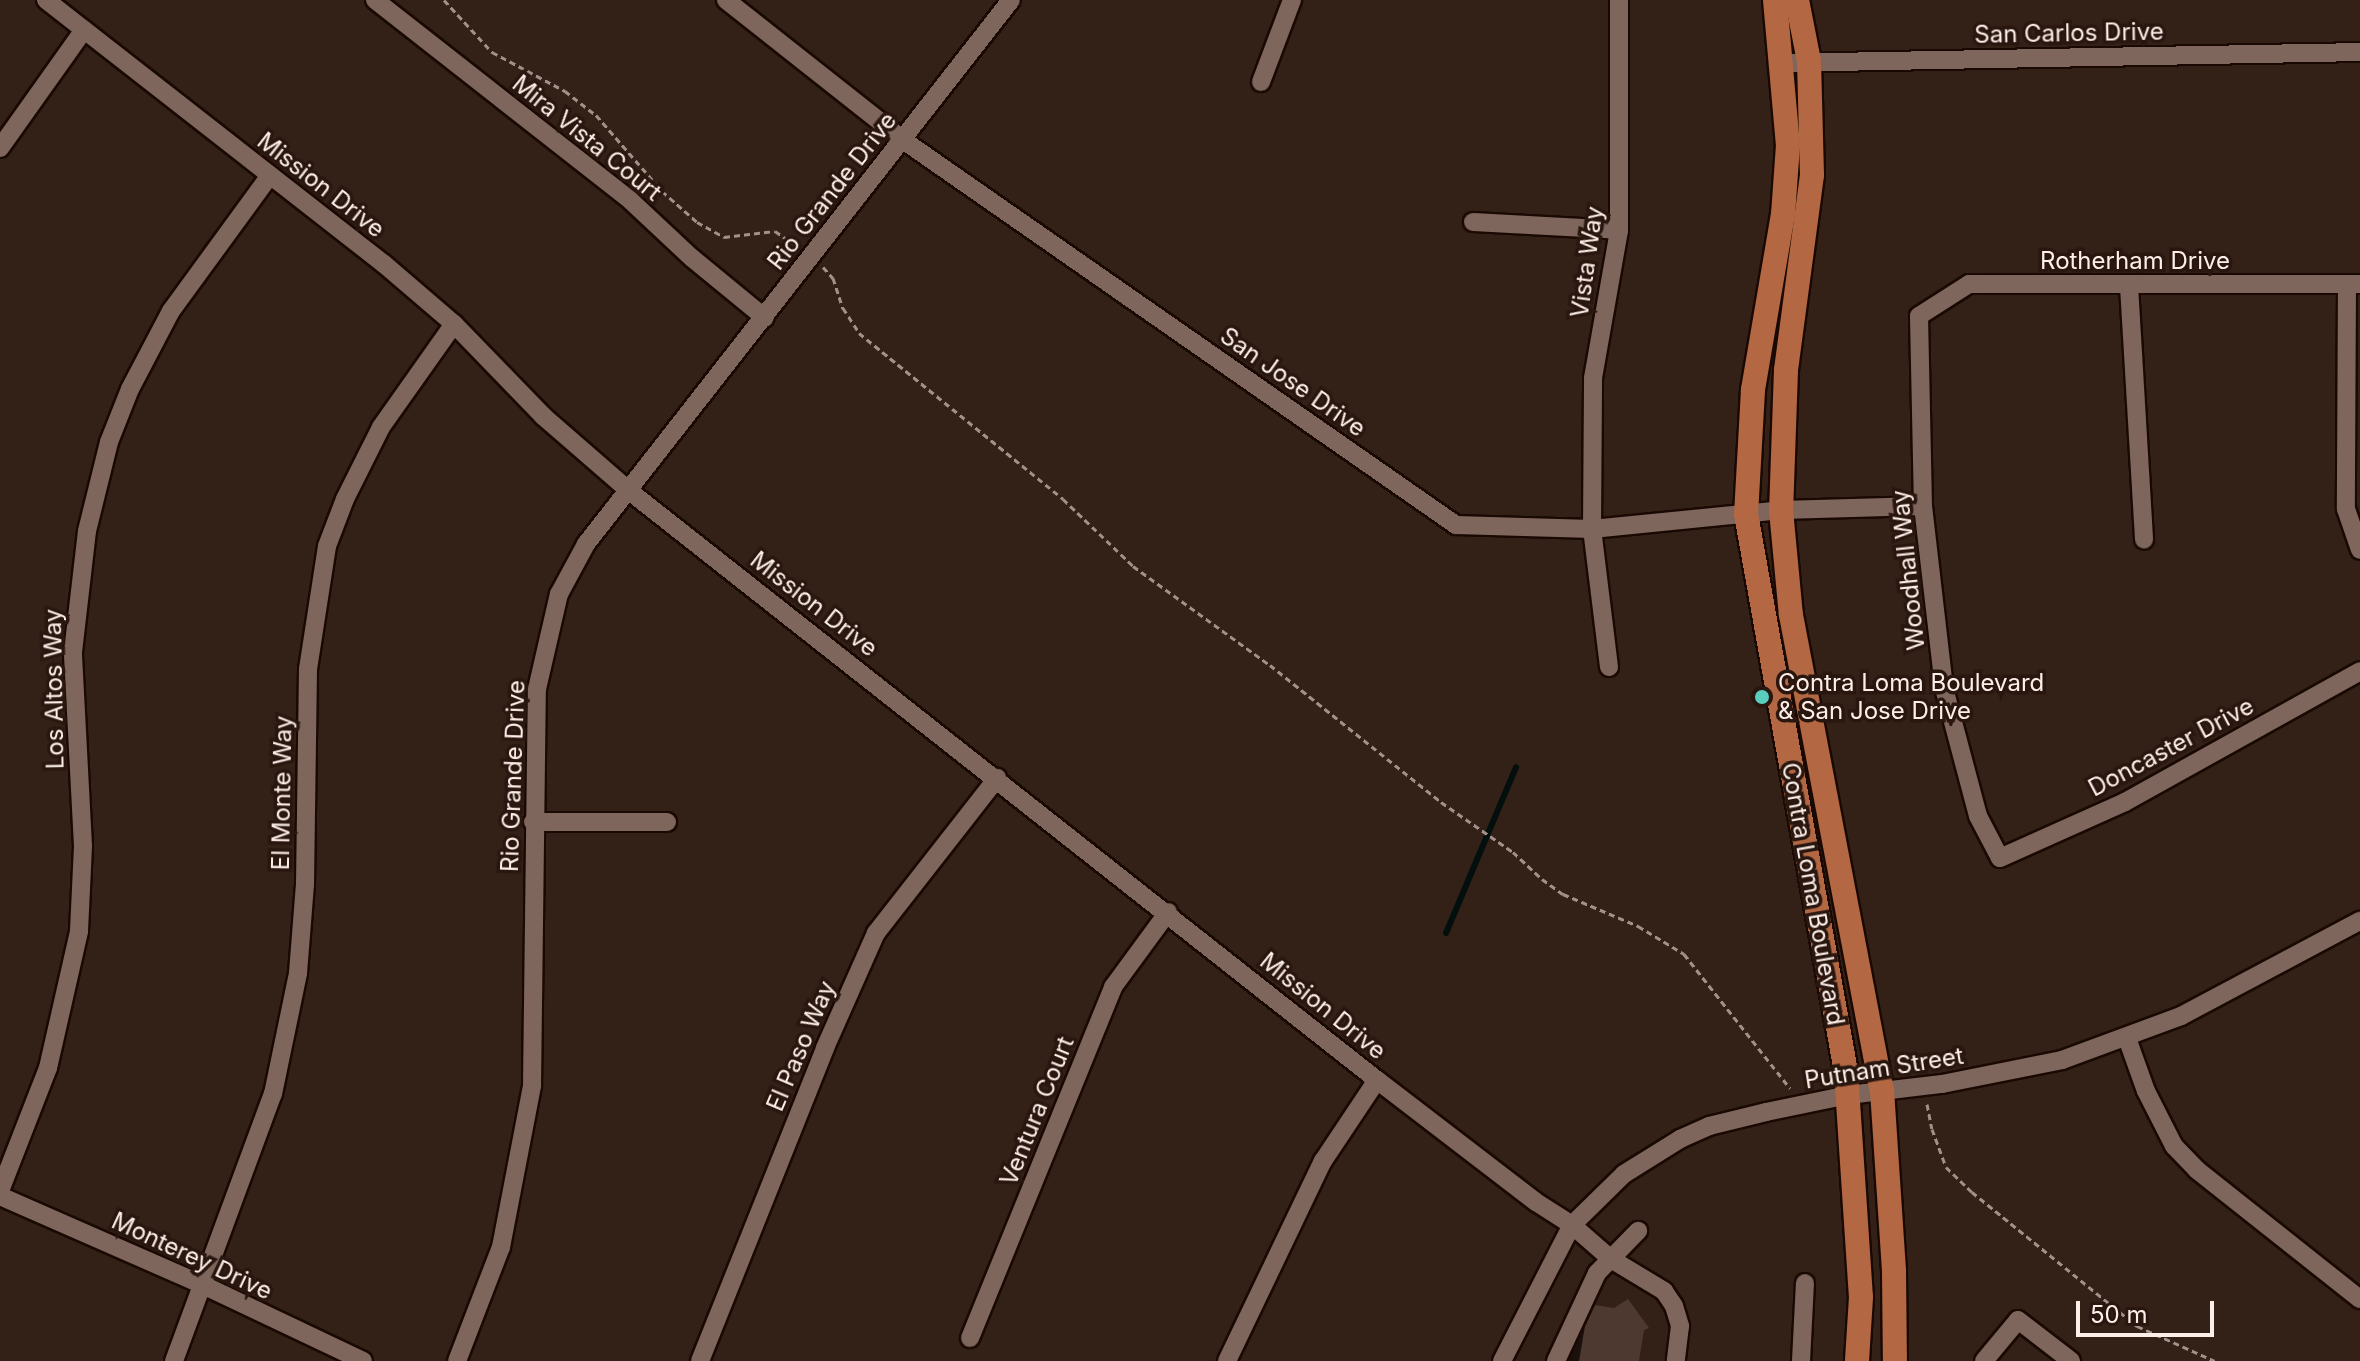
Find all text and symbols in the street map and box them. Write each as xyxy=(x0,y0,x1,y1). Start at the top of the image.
street label: San Carlos Drive xyxy=(1974,17,2164,49)
street label: Mira Vista Court xyxy=(507,69,667,207)
street label: Rio Grande Drive xyxy=(762,106,902,276)
street label: Mission Drive xyxy=(252,126,390,244)
street label: Vista Way xyxy=(1565,204,1609,320)
street label: Rotherham Drive xyxy=(2040,247,2230,275)
street label: San Jose Drive xyxy=(1215,321,1371,443)
street label: Woodhall Way xyxy=(1885,488,1931,652)
street label: Mission Drive xyxy=(745,545,883,663)
street label: Los Altos Way xyxy=(38,608,70,770)
place label: Contra Loma Boulevard & San Jose Drive xyxy=(1778,669,2044,725)
street label: Rio Grande Drive xyxy=(495,680,531,872)
marker: Contra Loma Boulevard & San Jose Drive xyxy=(1753,688,1771,706)
street label: Doncaster Drive xyxy=(2083,691,2259,803)
street label: El Monte Way xyxy=(266,715,298,871)
street label: Contra Loma Boulevard xyxy=(1776,760,1850,1028)
street label: Mission Drive xyxy=(1254,947,1392,1065)
street label: El Paso Way xyxy=(761,977,841,1115)
street label: Ventura Court xyxy=(994,1032,1080,1190)
street label: Putnam Street xyxy=(1802,1041,1966,1095)
street label: Monterey Drive xyxy=(107,1206,277,1306)
scale bar xyxy=(2080,1285,2218,1335)
text: 50 m xyxy=(2090,1300,2148,1329)

